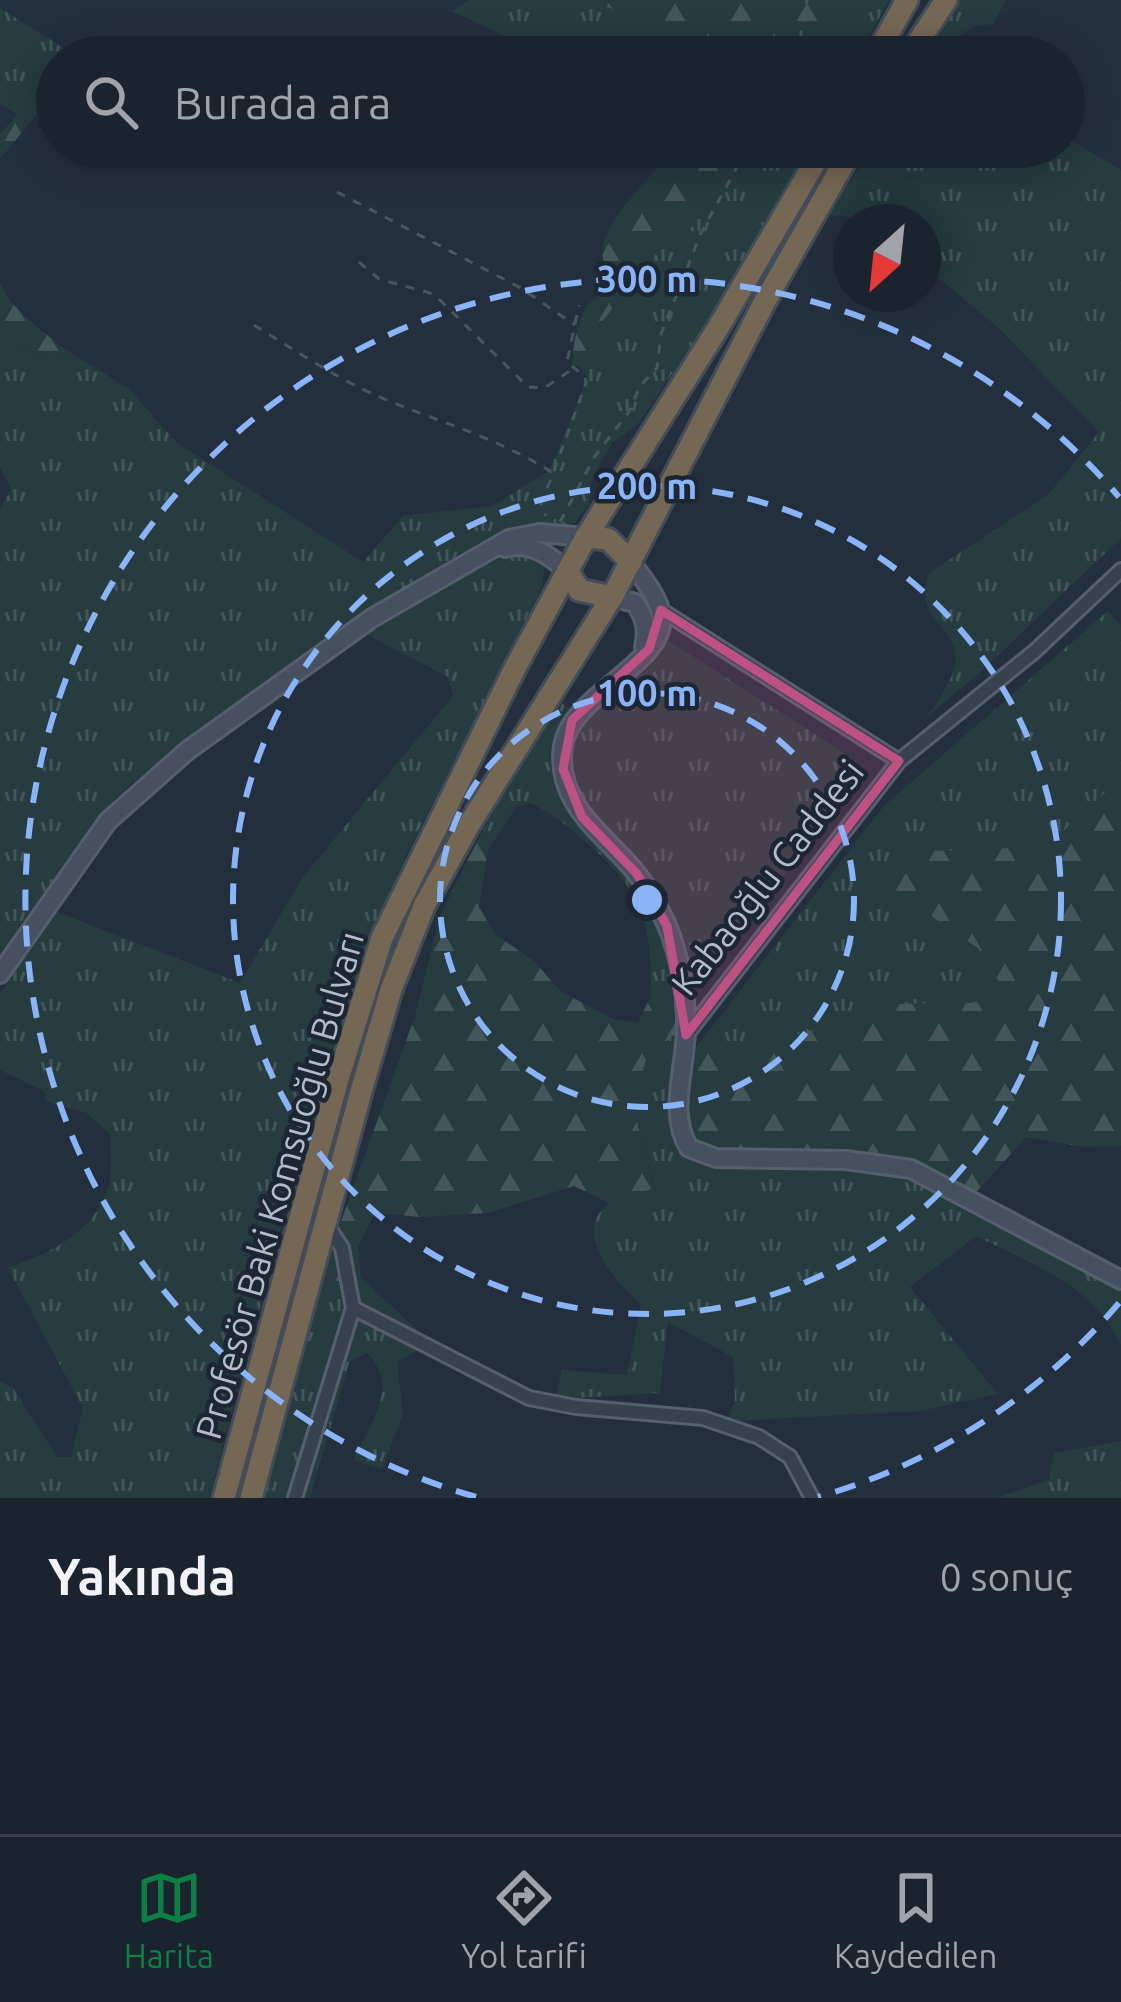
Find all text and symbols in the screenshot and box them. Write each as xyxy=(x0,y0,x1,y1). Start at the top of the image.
search box xyxy=(36,36,1085,168)
icon: search xyxy=(78,69,144,135)
text: Burada ara xyxy=(174,77,391,128)
north arrow xyxy=(833,204,941,312)
text: 300 m xyxy=(597,258,697,299)
text: 200 m xyxy=(597,465,697,506)
text: 100 m xyxy=(597,672,697,713)
street label: Kabaoğlu Caddesi xyxy=(663,751,871,1003)
centre of rings xyxy=(626,879,668,921)
street label: Profesör Baki Komsuoğlu Bulvarı xyxy=(187,927,371,1443)
text: Yakında xyxy=(48,1547,236,1605)
text: 0 sonuç xyxy=(940,1555,1073,1598)
tab: Harita xyxy=(124,1865,214,1974)
tab: Yol tarifi xyxy=(461,1865,587,1974)
tab: Kaydedilen xyxy=(834,1865,997,1974)

